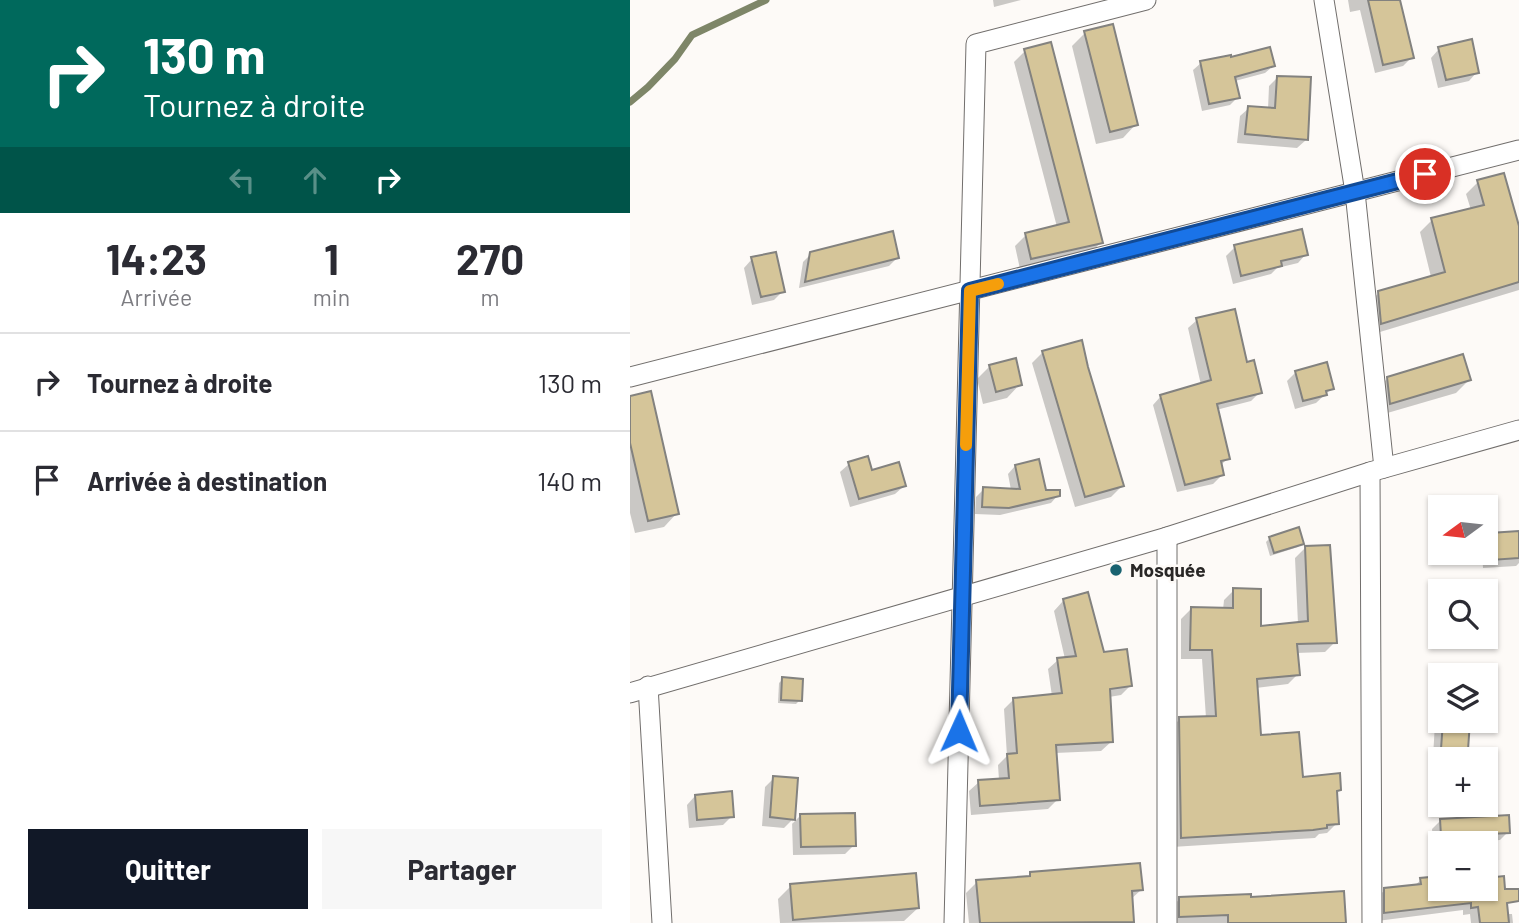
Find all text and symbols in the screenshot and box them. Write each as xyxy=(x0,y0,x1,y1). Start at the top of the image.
text: 130 m xyxy=(143,25,265,84)
icon: right xyxy=(28,28,119,119)
text: Tournez à droite xyxy=(143,85,365,123)
pin xyxy=(1395,144,1455,204)
icon: arrive xyxy=(1406,155,1444,193)
icon: left xyxy=(223,161,261,199)
icon: ahead xyxy=(296,161,334,199)
icon: right xyxy=(369,161,407,199)
text: 14:23 xyxy=(106,233,207,283)
text: 1 xyxy=(324,233,339,283)
text: 270 xyxy=(456,233,524,283)
text: Arrivée xyxy=(121,283,192,311)
text: min xyxy=(313,283,350,311)
text: m xyxy=(481,283,500,311)
icon: right xyxy=(28,363,66,401)
text: Tournez à droite xyxy=(87,367,272,398)
text: 130 m xyxy=(538,367,602,398)
icon: arrive xyxy=(28,461,66,499)
text: Arrivée à destination xyxy=(87,465,327,496)
text: 140 m xyxy=(537,465,602,496)
north arrow xyxy=(1428,495,1498,565)
map controls xyxy=(1428,495,1498,901)
place label: Mosquée xyxy=(1130,558,1206,581)
marker: Mosquée xyxy=(1108,562,1124,578)
button: search xyxy=(1428,579,1498,649)
button: layers xyxy=(1428,663,1498,733)
position arrow xyxy=(922,694,996,768)
button: + xyxy=(1428,747,1498,817)
button: Quitter xyxy=(28,829,308,909)
button: Partager xyxy=(322,829,602,909)
button: − xyxy=(1428,831,1498,901)

